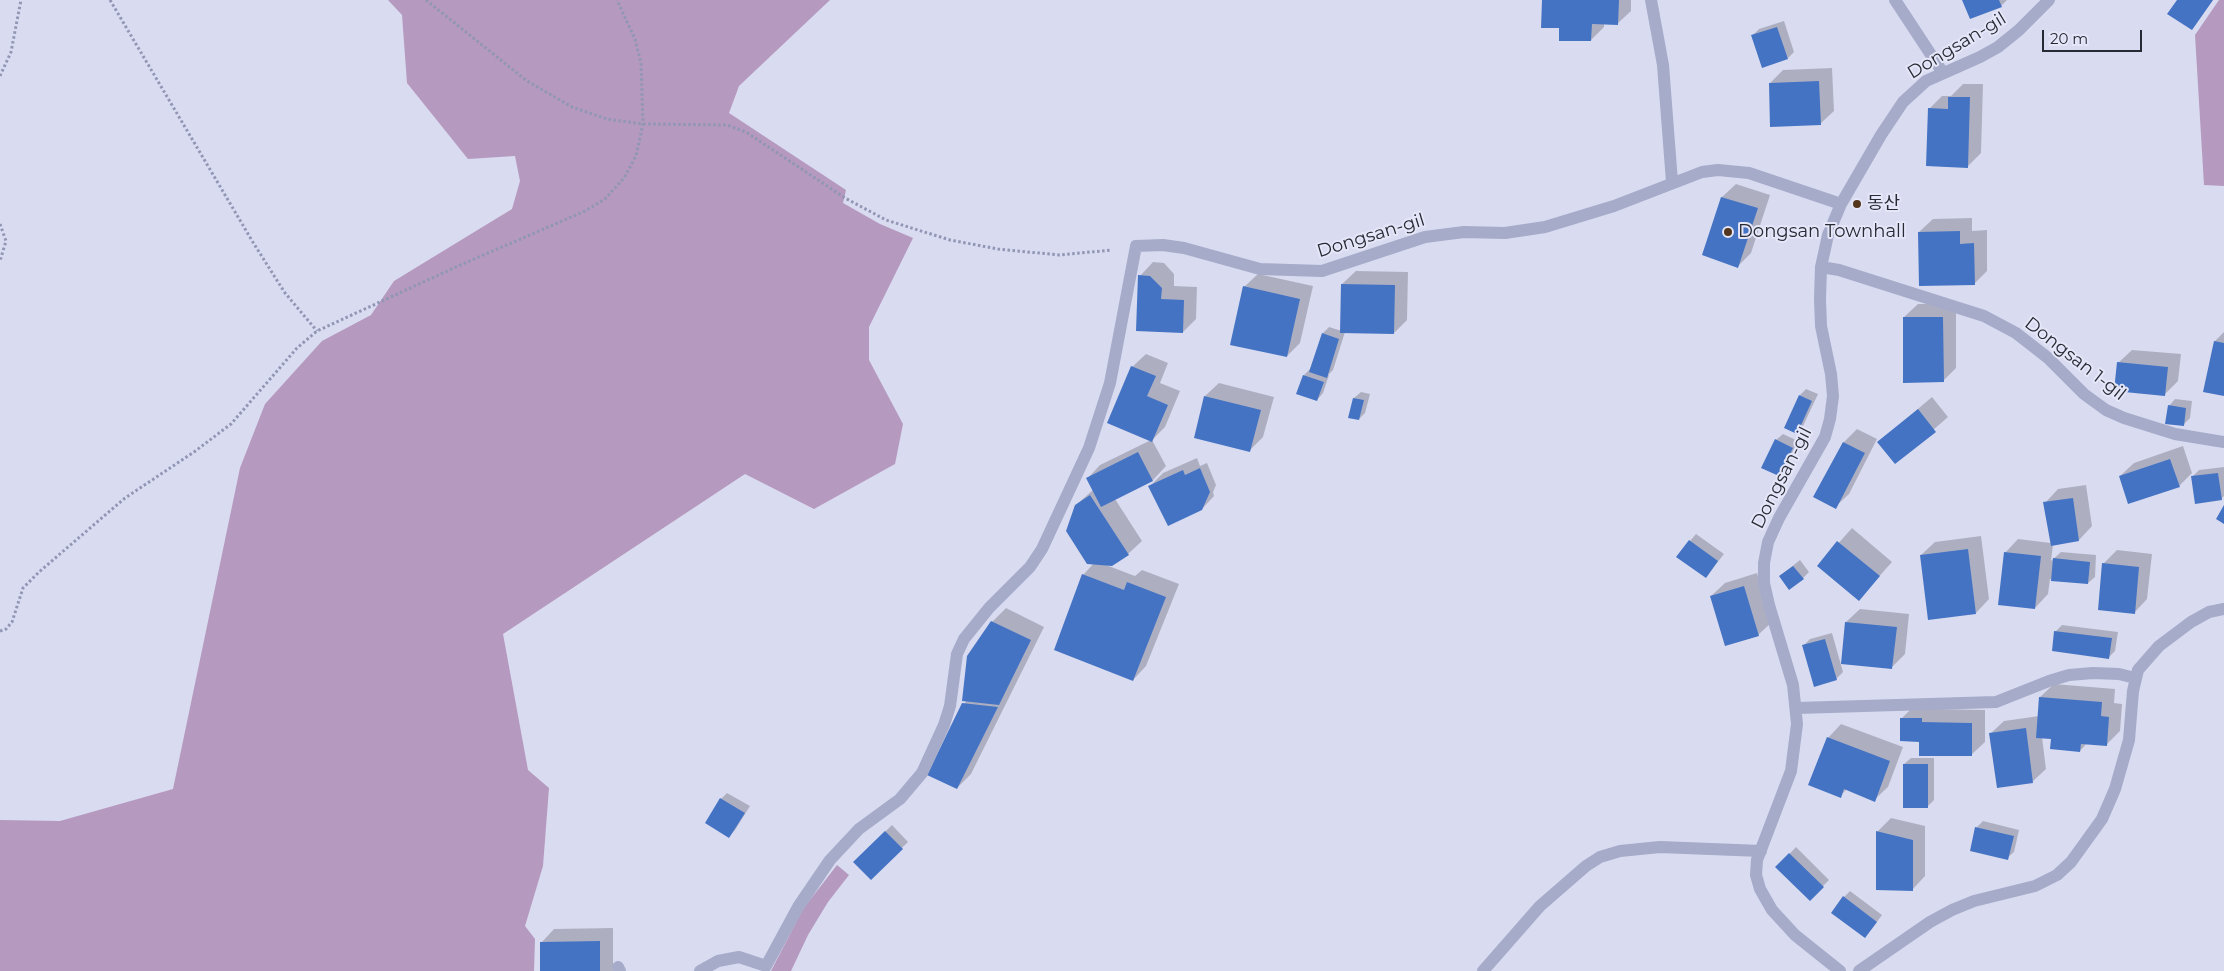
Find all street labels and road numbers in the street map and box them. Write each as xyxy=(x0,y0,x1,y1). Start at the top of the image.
street label: Dongsan-gil xyxy=(1904,8,2010,84)
street label: Dongsan-gil xyxy=(1315,209,1427,263)
street label: Dongsan 1-gil xyxy=(2020,313,2130,405)
street label: Dongsan-gil xyxy=(1747,424,1817,532)

